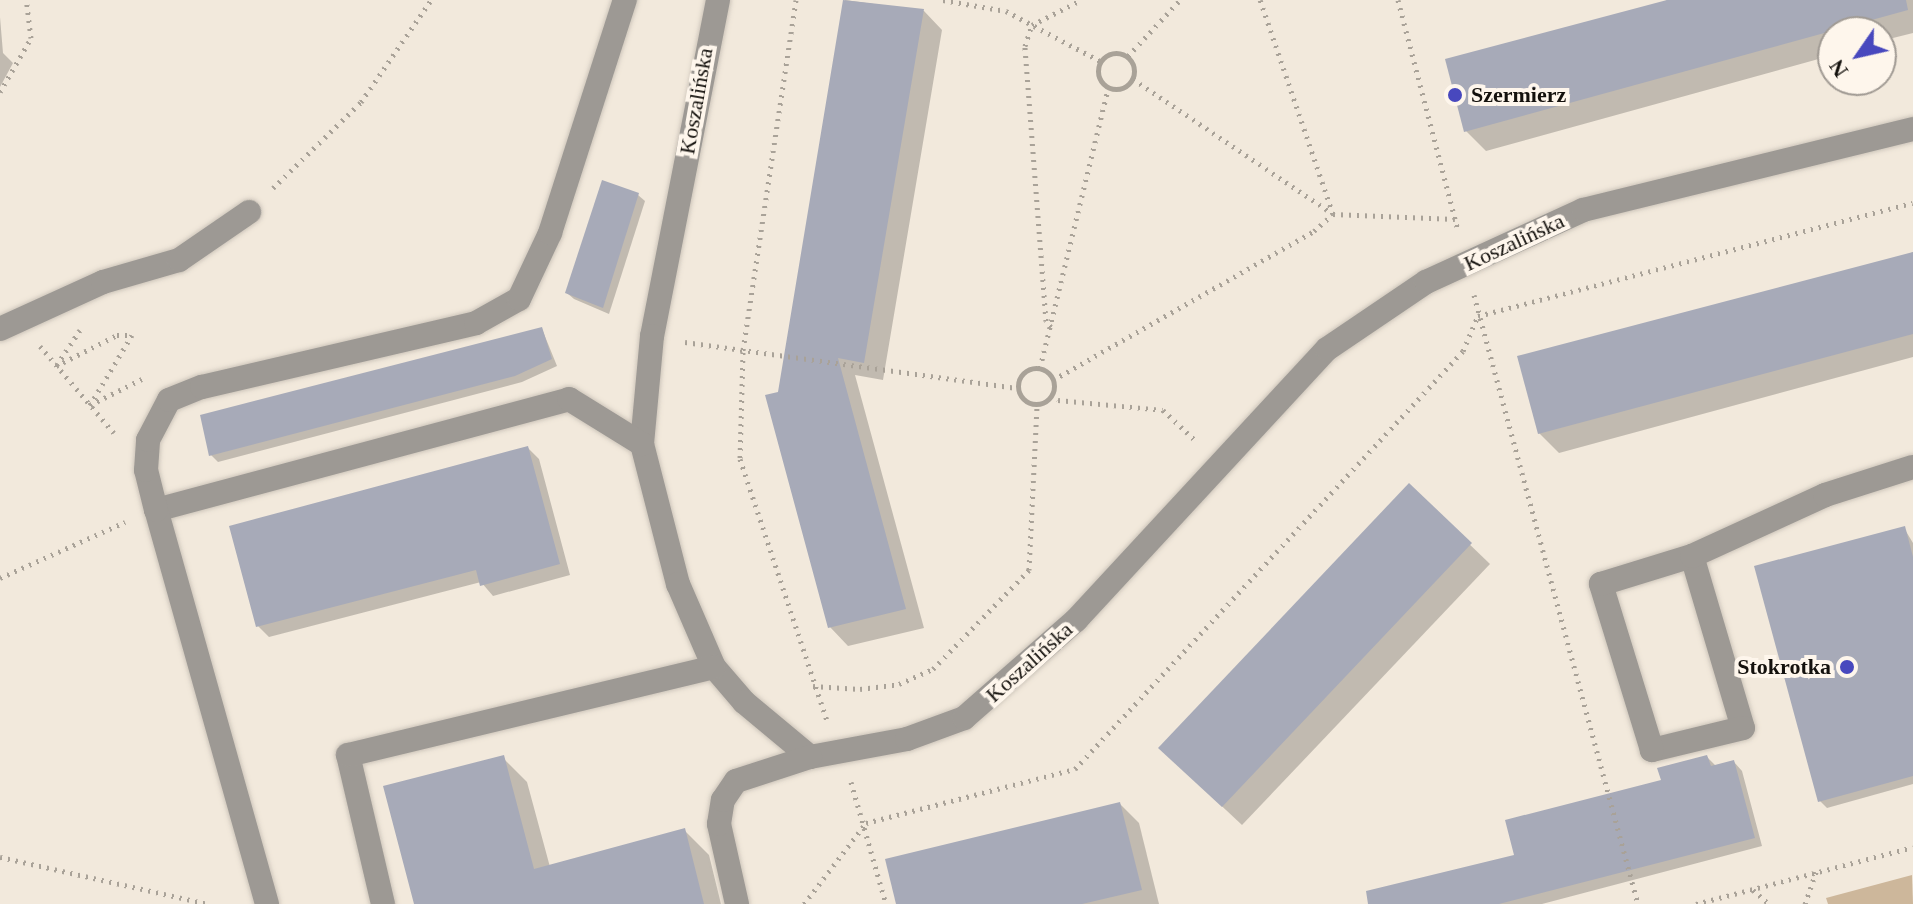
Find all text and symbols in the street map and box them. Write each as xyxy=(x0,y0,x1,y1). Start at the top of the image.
north arrow xyxy=(1817,16,1897,96)
street label: Koszalińska xyxy=(674,46,718,156)
text: N xyxy=(1824,55,1853,82)
place label: Szermierz xyxy=(1471,82,1566,108)
marker: Szermierz xyxy=(1446,86,1464,104)
street label: Koszalińska xyxy=(1460,207,1568,277)
street label: Koszalińska xyxy=(980,616,1078,708)
place label: Stokrotka xyxy=(1737,654,1831,680)
marker: Stokrotka xyxy=(1838,658,1856,676)

